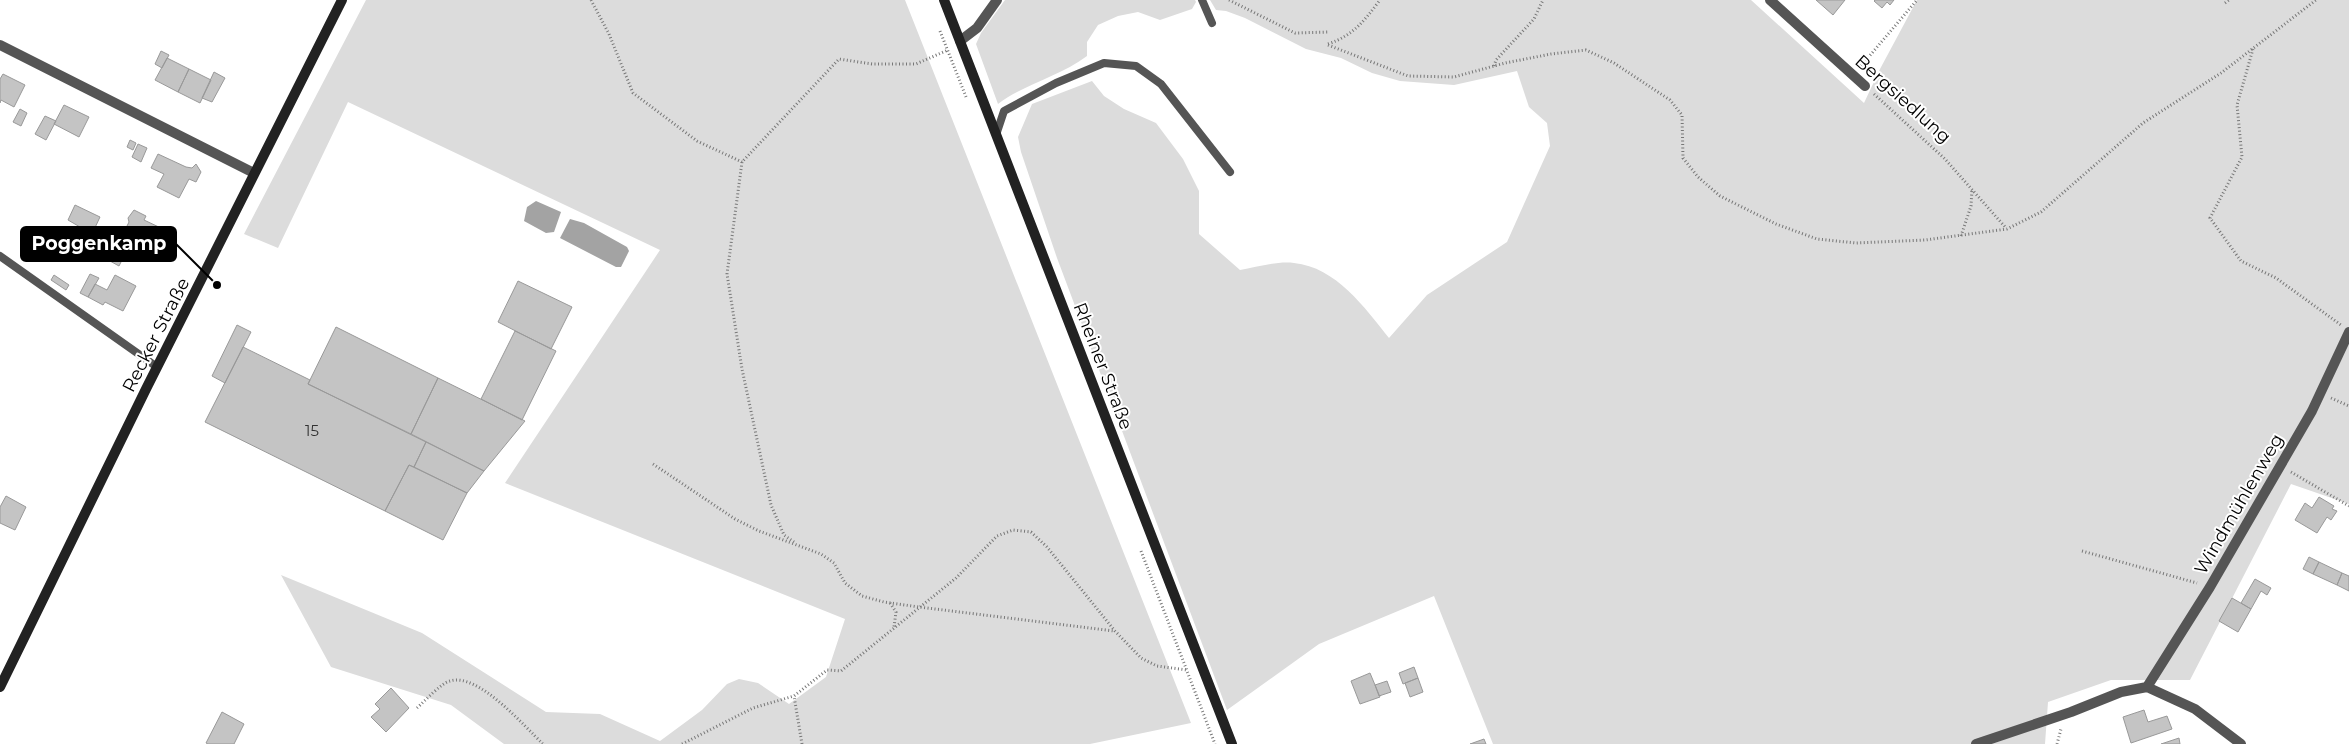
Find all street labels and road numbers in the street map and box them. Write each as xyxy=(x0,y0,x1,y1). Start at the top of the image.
street label: Bergsiedlung xyxy=(1850,50,1956,148)
street label: Recker Straße xyxy=(118,274,194,396)
street label: Rheiner Straße xyxy=(1069,299,1137,433)
street label: Windmühlenweg xyxy=(2190,430,2288,578)

